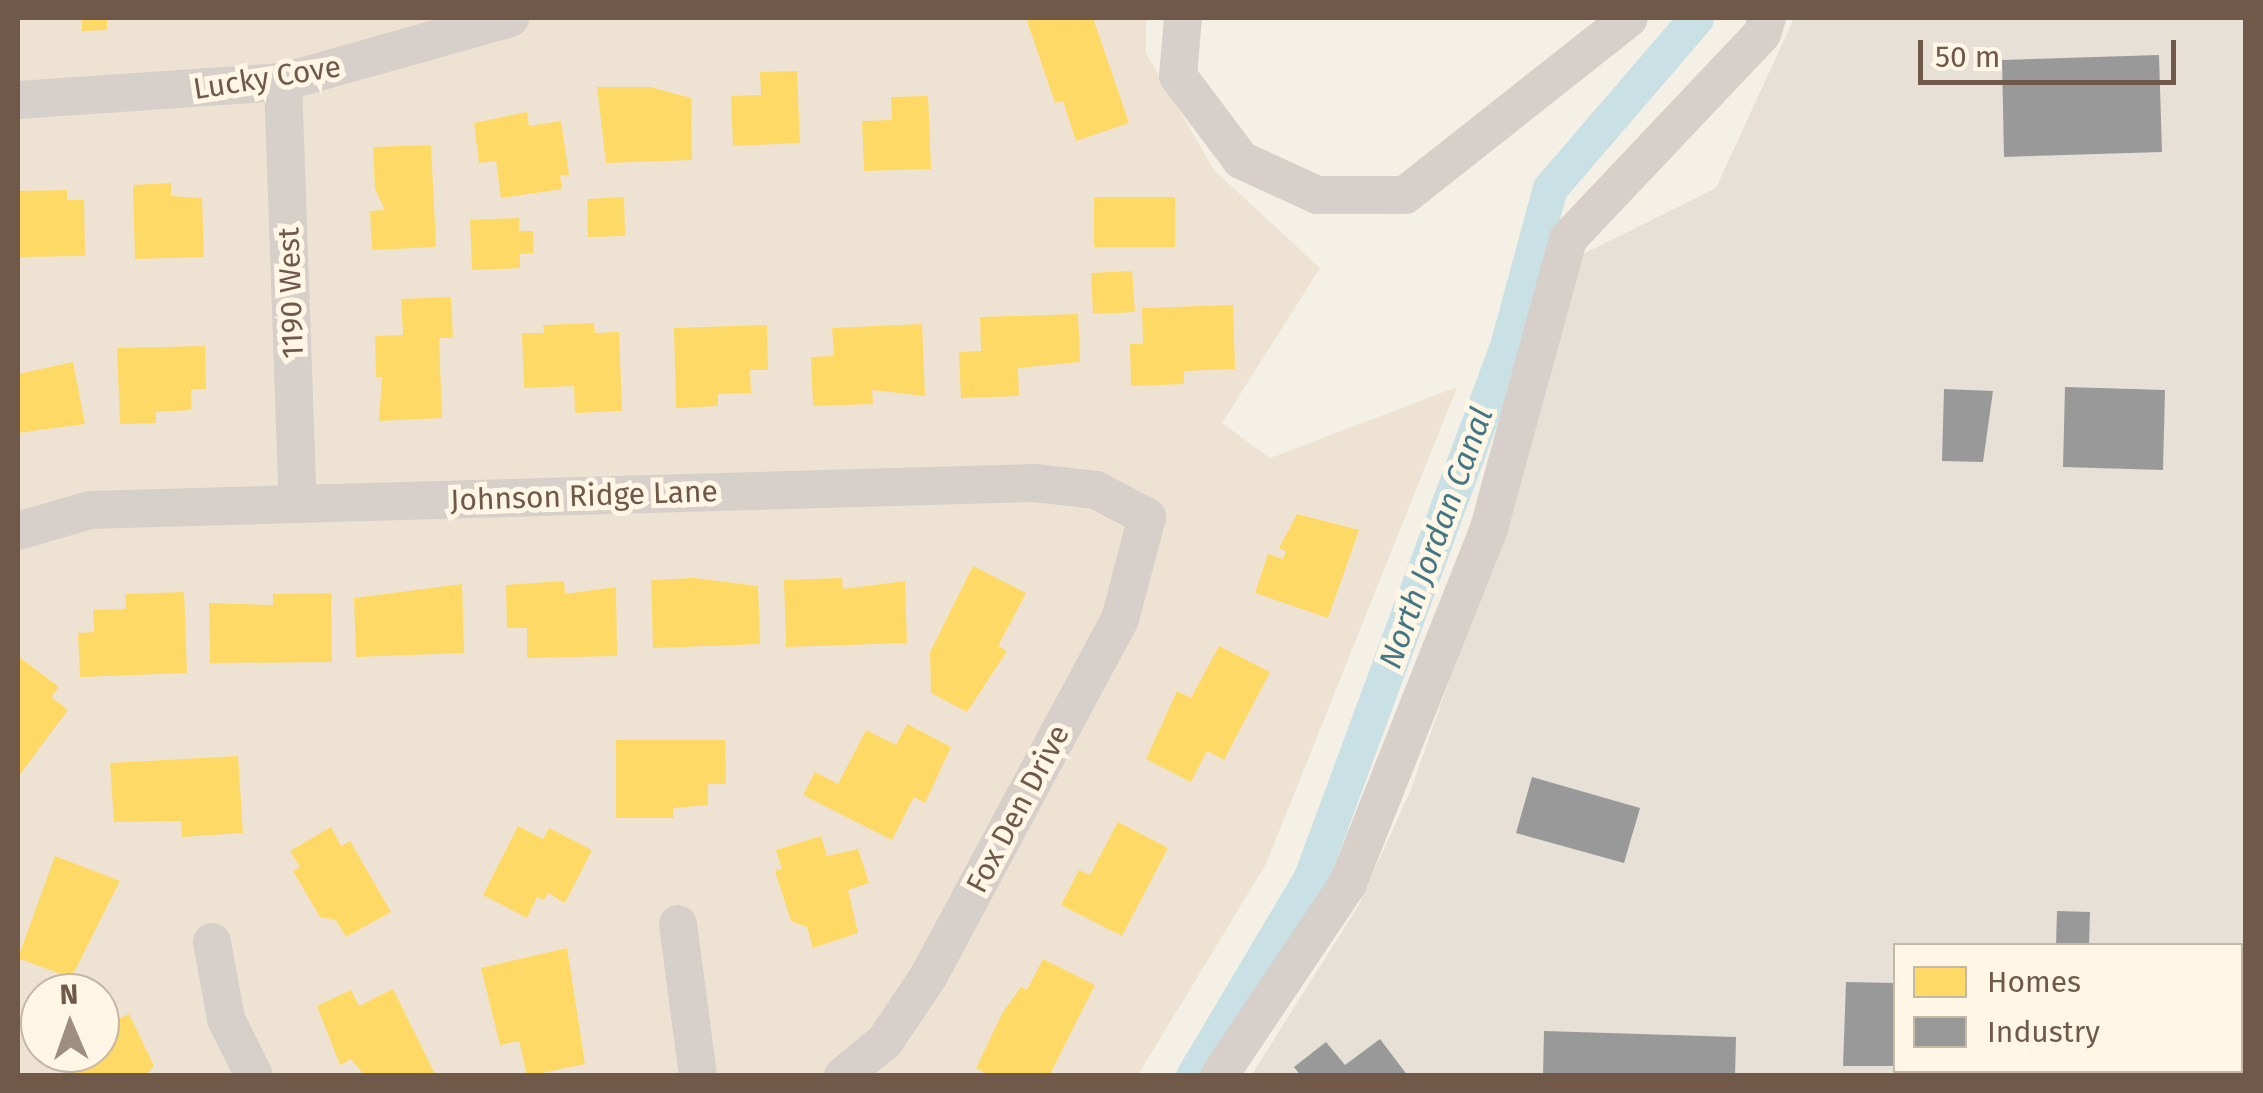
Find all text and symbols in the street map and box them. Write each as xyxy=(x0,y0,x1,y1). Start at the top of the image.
scale bar xyxy=(1923,20,2180,82)
text: 50 m xyxy=(1935,39,2000,75)
street label: Lucky Cove xyxy=(191,49,343,107)
street label: 1190 West xyxy=(271,227,311,359)
water label: North Jordan Canal xyxy=(1371,402,1501,674)
street label: Johnson Ridge Lane xyxy=(450,473,718,519)
street label: Fox Den Drive xyxy=(959,719,1077,899)
legend xyxy=(1893,943,2243,1073)
text: Homes xyxy=(1987,964,2081,1000)
north arrow xyxy=(20,973,120,1073)
text: N xyxy=(59,978,79,1011)
text: Industry xyxy=(1987,1014,2100,1050)

